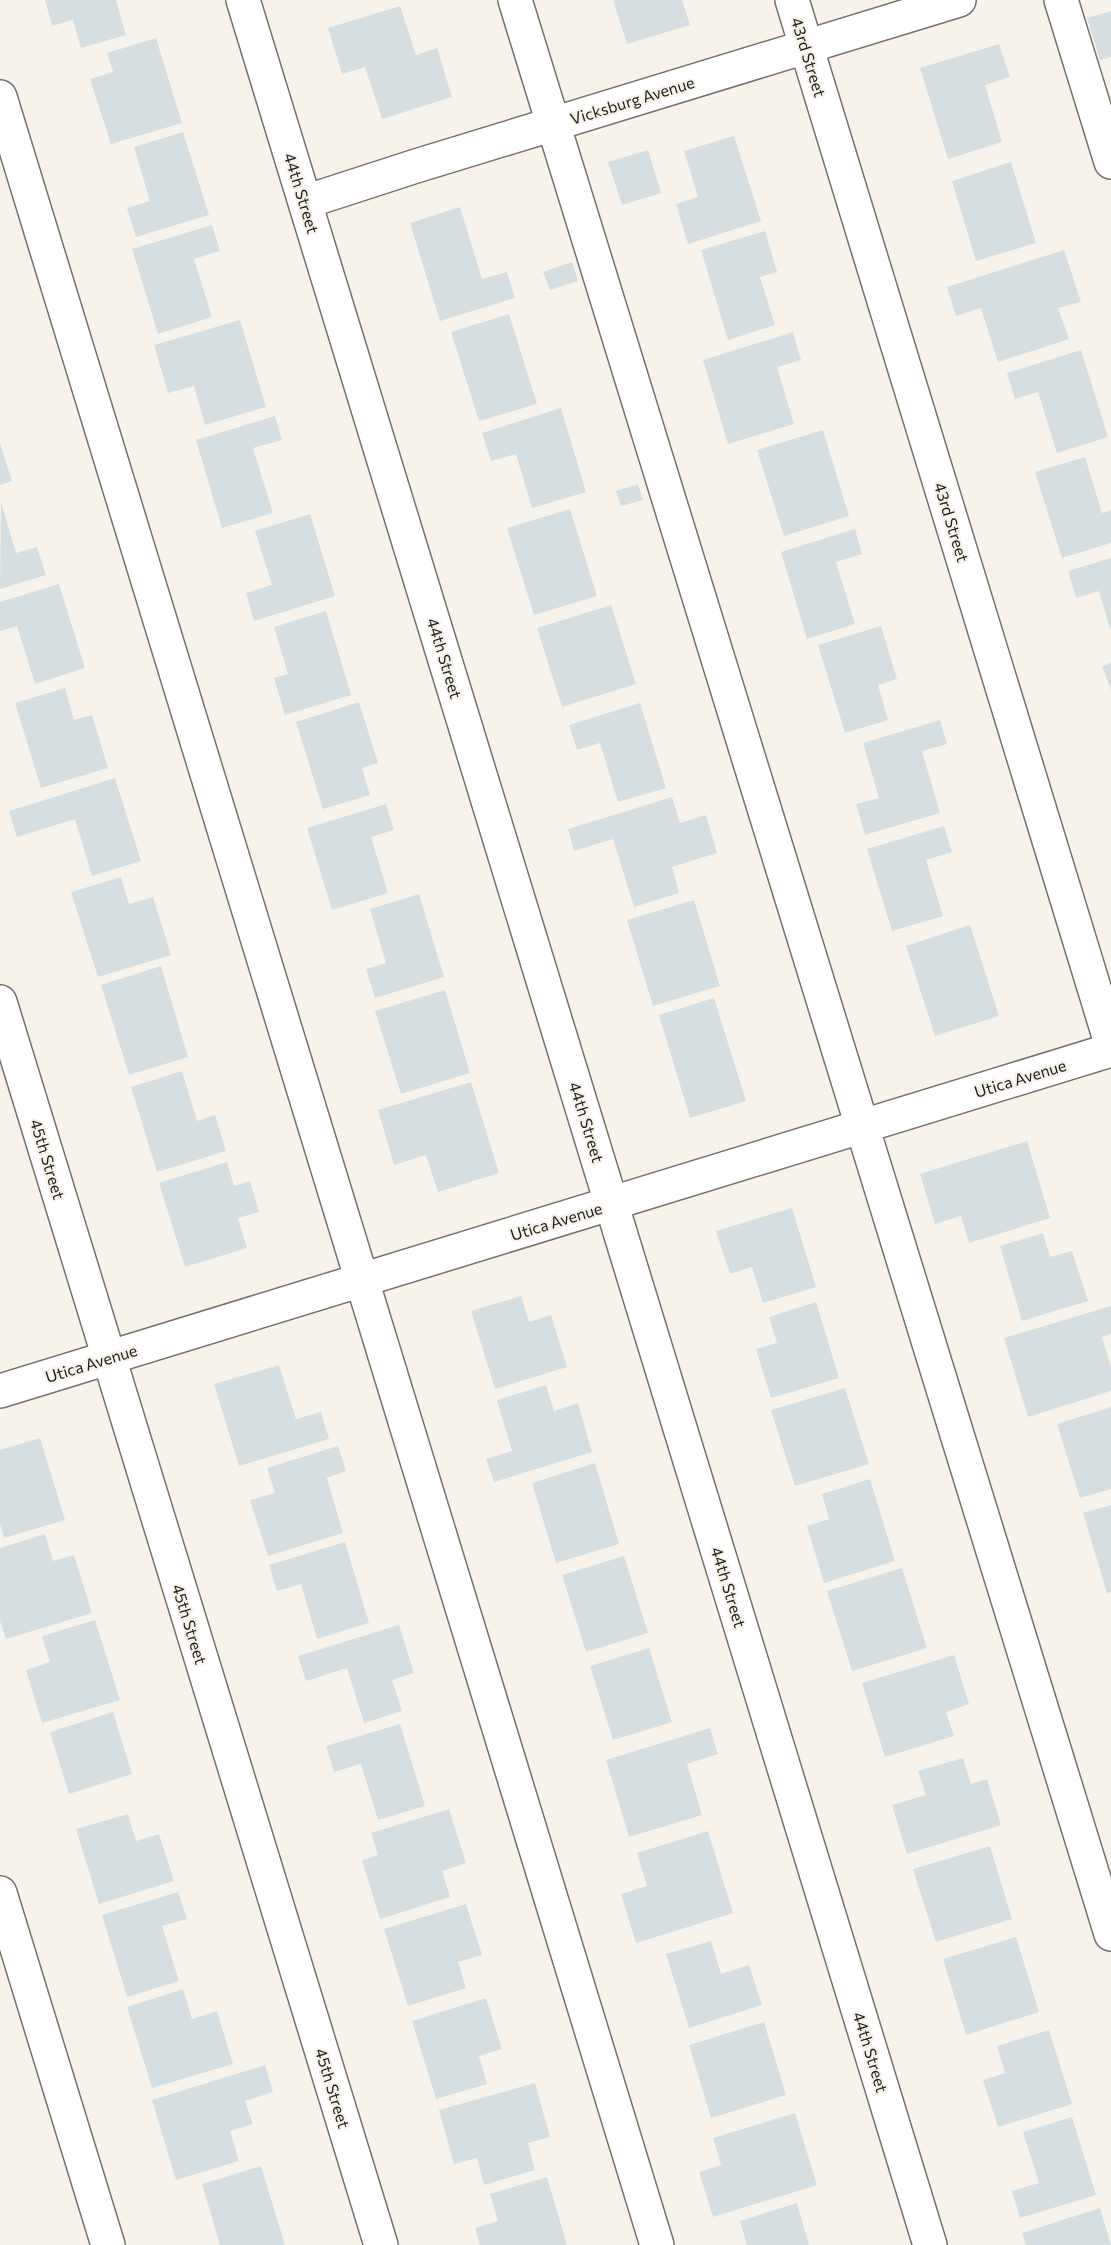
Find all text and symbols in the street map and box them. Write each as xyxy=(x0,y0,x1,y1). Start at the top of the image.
street label: 43rd Street xyxy=(788,15,830,100)
street label: Vicksburg Avenue xyxy=(568,72,696,128)
street label: 44th Street xyxy=(281,150,323,236)
street label: 43rd Street xyxy=(931,480,973,565)
street label: 44th Street xyxy=(424,615,466,701)
street label: Utica Avenue xyxy=(972,1055,1068,1101)
street label: 44th Street xyxy=(566,1079,608,1165)
street label: 45th Street xyxy=(27,1117,69,1202)
street label: Utica Avenue xyxy=(508,1198,604,1244)
street label: Utica Avenue xyxy=(43,1340,139,1386)
street label: 44th Street xyxy=(708,1544,750,1630)
street label: 45th Street xyxy=(169,1582,211,1667)
street label: 44th Street xyxy=(850,2009,892,2095)
street label: 45th Street xyxy=(312,2046,354,2131)

